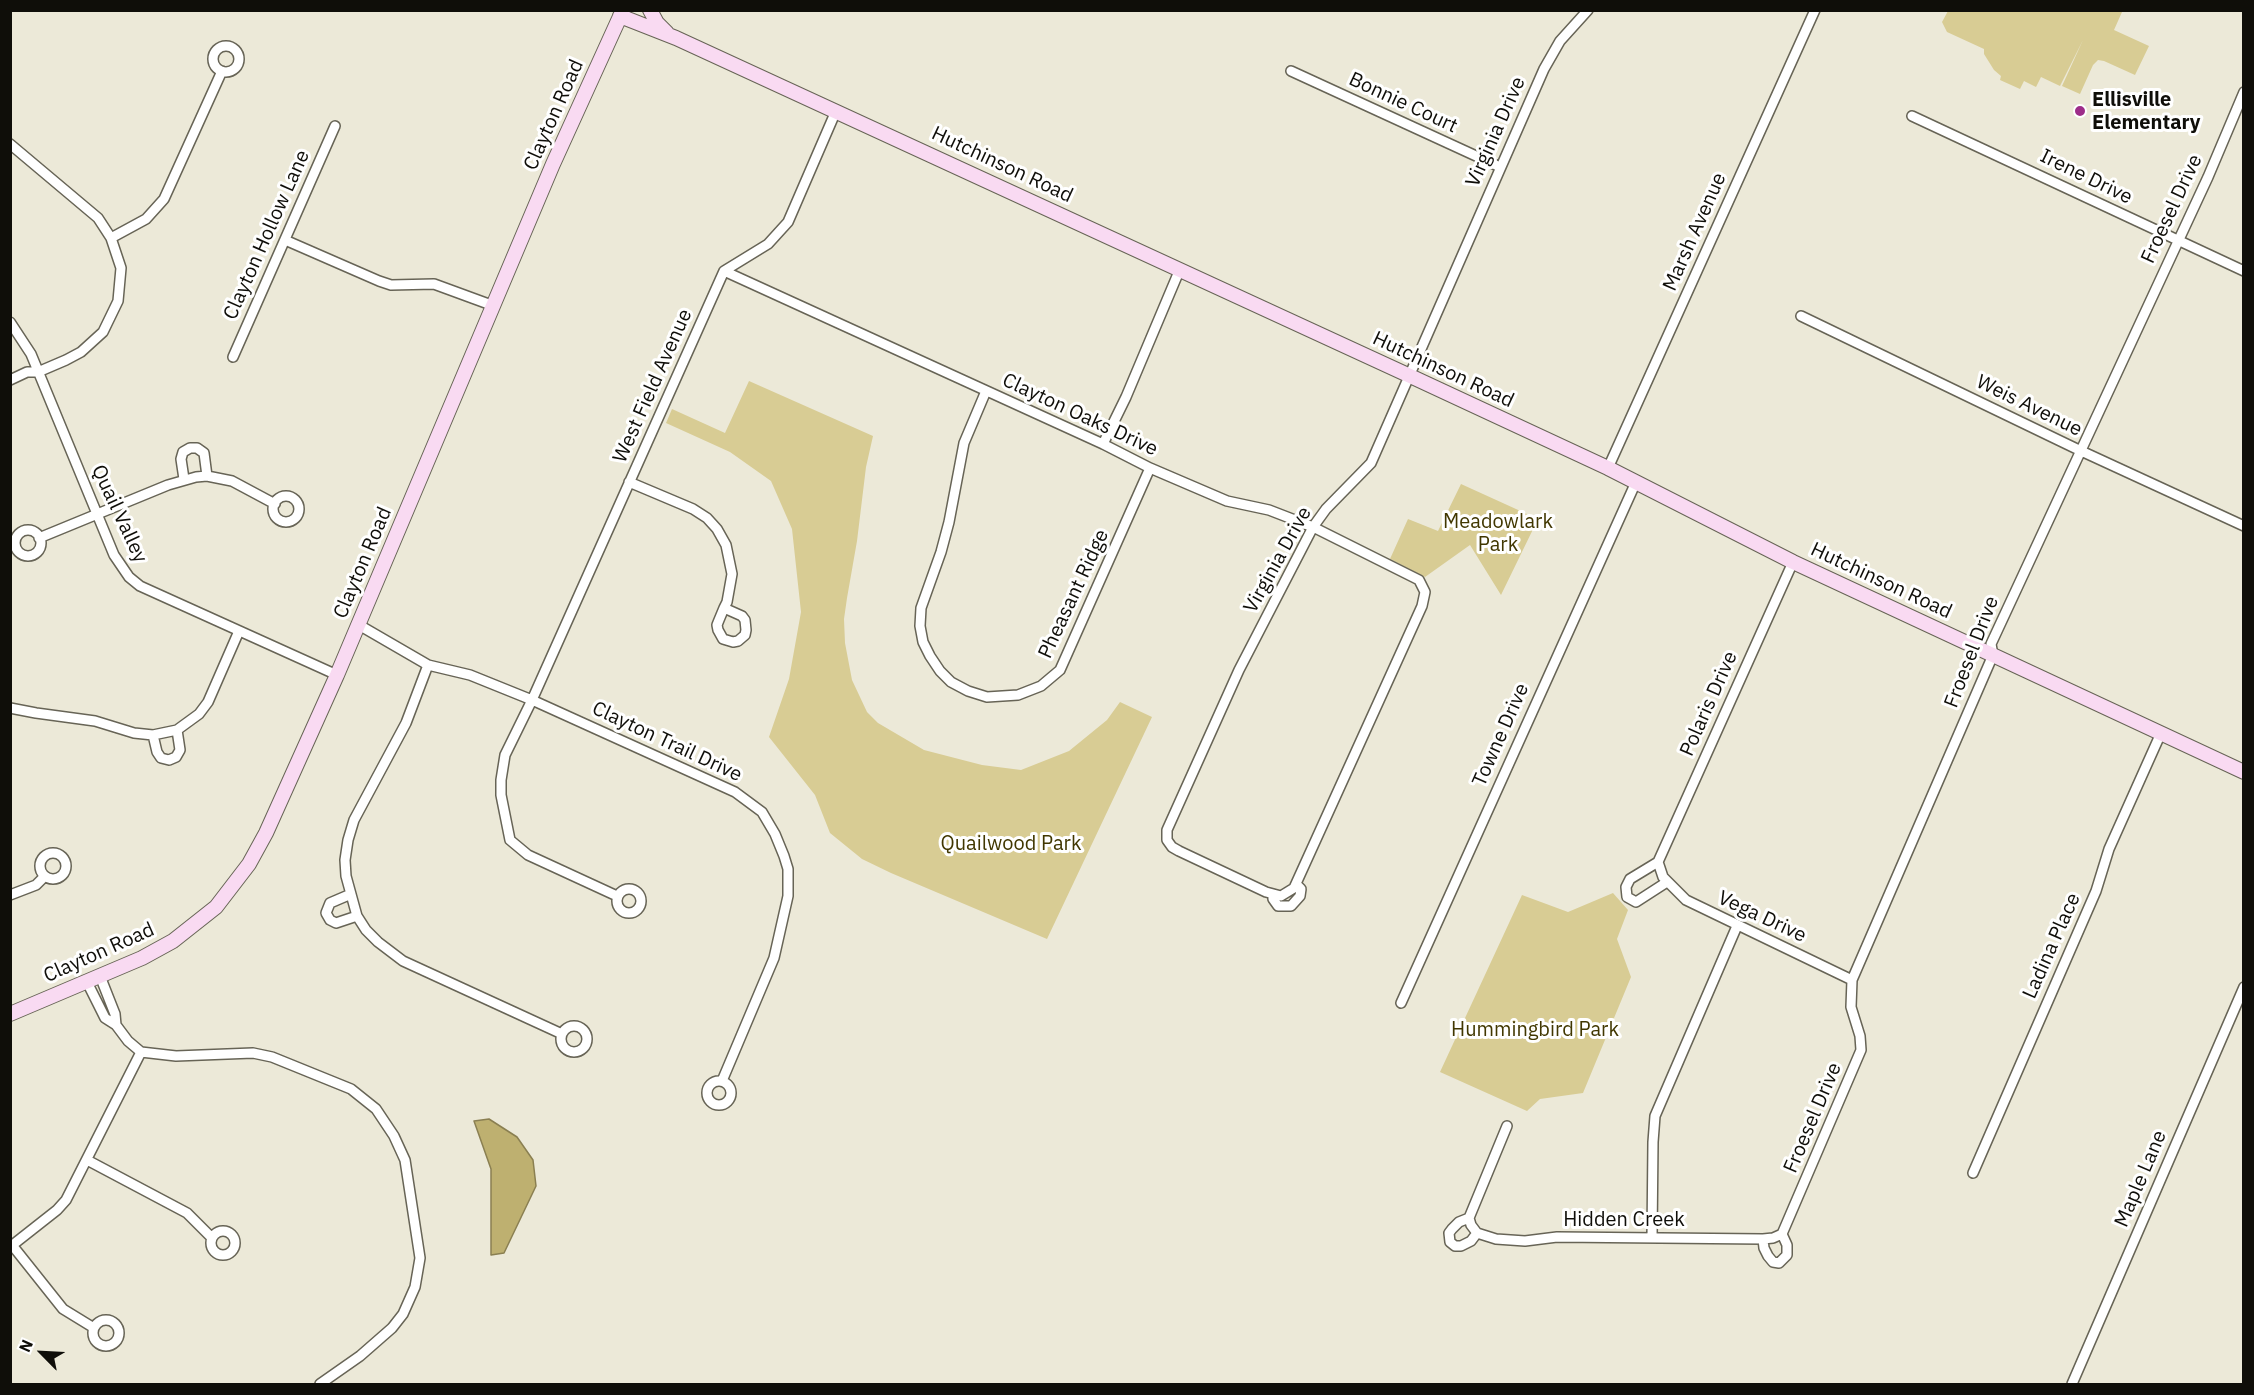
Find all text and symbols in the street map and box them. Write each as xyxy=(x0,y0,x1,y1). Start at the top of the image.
street label: Clayton Road xyxy=(519,56,589,174)
street label: Bonnie Court xyxy=(1345,67,1461,139)
street label: Virginia Drive xyxy=(1461,73,1531,191)
place label: Ellisville Elementary xyxy=(2092,88,2200,135)
marker: Ellisville Elementary xyxy=(2073,104,2087,118)
street label: Hutchinson Road xyxy=(927,122,1077,208)
street label: Irene Drive xyxy=(2036,144,2136,210)
street label: Clayton Hollow Lane xyxy=(219,147,315,323)
street label: Froesel Drive xyxy=(2136,151,2208,267)
street label: Marsh Avenue xyxy=(1658,169,1732,295)
street label: West Field Avenue xyxy=(608,306,698,466)
street label: Hutchinson Road xyxy=(1368,327,1518,413)
street label: Clayton Oaks Drive xyxy=(998,368,1162,462)
street label: Weis Avenue xyxy=(1972,370,2086,442)
street label: Quail Valley xyxy=(86,461,152,567)
street label: Virginia Drive xyxy=(1239,503,1317,617)
street label: Clayton Road xyxy=(329,504,397,622)
park label: Meadowlark Park xyxy=(1443,510,1553,557)
street label: Pheasant Ridge xyxy=(1034,526,1114,662)
street label: Hutchinson Road xyxy=(1806,538,1956,624)
street label: Froesel Drive xyxy=(1940,593,2004,711)
street label: Polaris Drive xyxy=(1675,648,1743,760)
street label: Towne Drive xyxy=(1468,680,1534,790)
street label: Clayton Trail Drive xyxy=(588,697,746,787)
park label: Quailwood Park xyxy=(941,832,1081,856)
street label: Vega Drive xyxy=(1714,886,1810,948)
street label: Ladina Place xyxy=(2018,889,2086,1003)
street label: Clayton Road xyxy=(40,918,158,988)
park label: Hummingbird Park xyxy=(1451,1018,1619,1042)
street label: Froesel Drive xyxy=(1779,1059,1847,1177)
street label: Maple Lane xyxy=(2110,1127,2172,1231)
street label: Hidden Creek xyxy=(1563,1208,1685,1232)
north arrow xyxy=(12,1323,72,1383)
text: N xyxy=(14,1336,37,1355)

